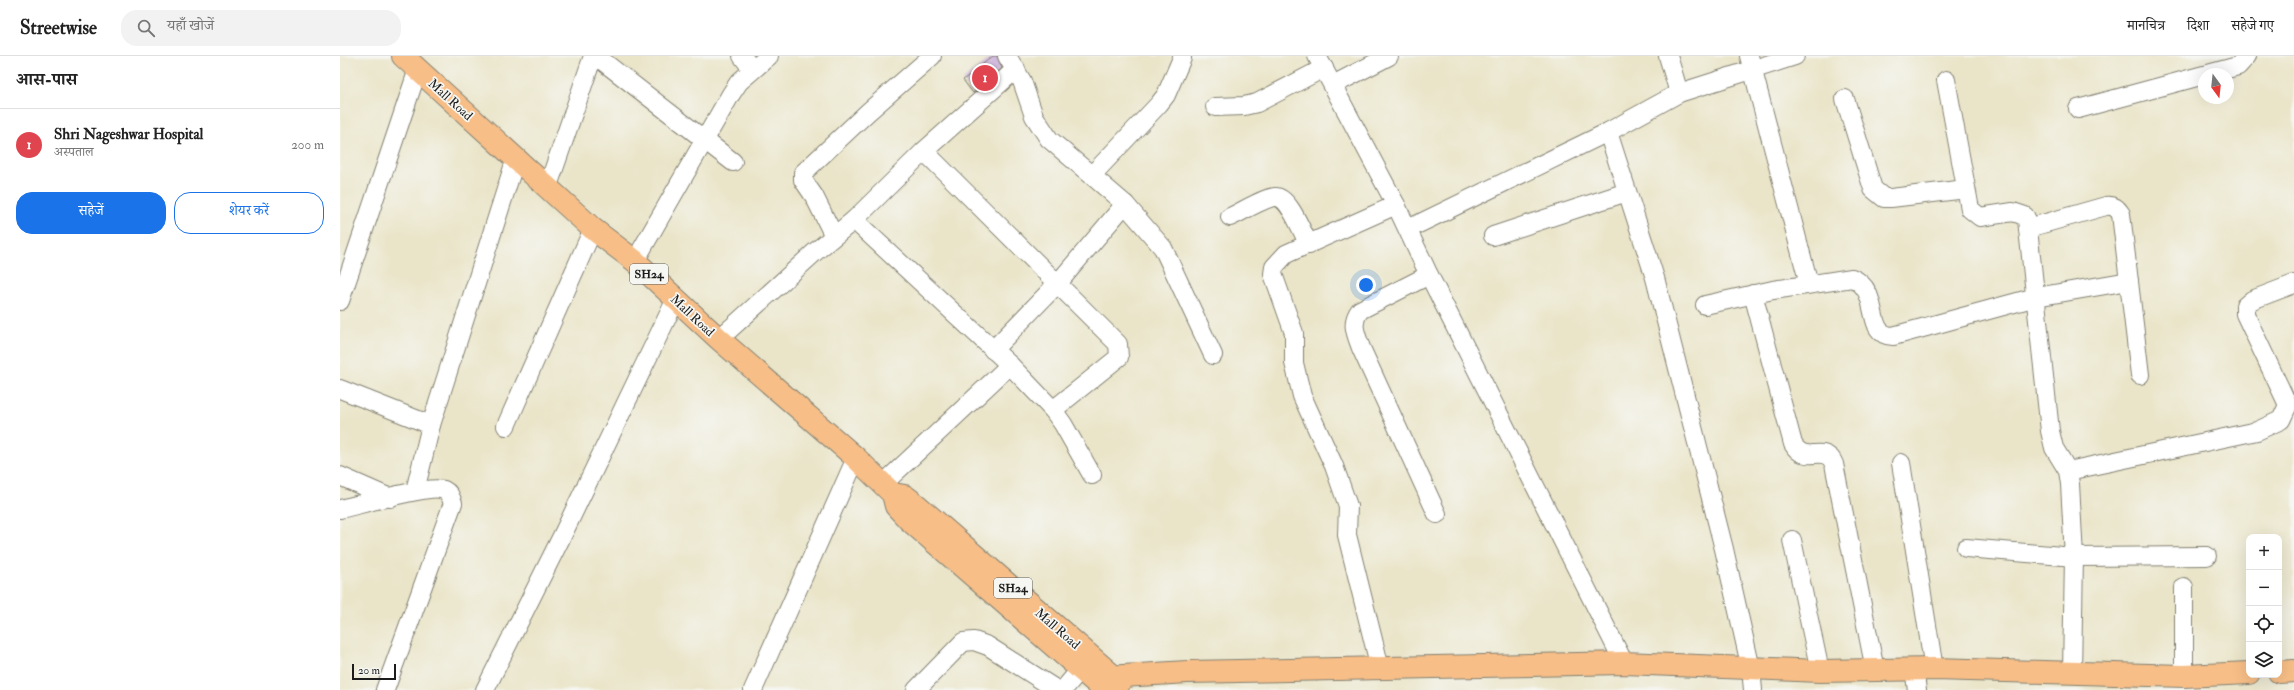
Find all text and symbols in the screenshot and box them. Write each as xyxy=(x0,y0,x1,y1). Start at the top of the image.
search box xyxy=(121,10,401,46)
text: Streetwise xyxy=(20,16,97,40)
text: यहाँ खोजें xyxy=(167,16,214,35)
icon: search xyxy=(135,17,157,39)
text: मानचित्र xyxy=(2127,17,2165,34)
text: दिशा xyxy=(2187,17,2209,34)
text: सहेजे गए xyxy=(2231,17,2274,34)
pin: 1 xyxy=(972,63,998,93)
north arrow xyxy=(2198,68,2234,104)
text: आस-पास xyxy=(16,69,77,90)
street label: Mall Road xyxy=(425,76,476,124)
text: Shri Nageshwar Hospital xyxy=(54,125,203,144)
text: 1 xyxy=(27,137,31,153)
text: 200 m xyxy=(291,137,324,153)
text: अस्पताल xyxy=(54,144,94,160)
button: सहेजें xyxy=(16,192,166,234)
button: शेयर करें xyxy=(174,192,324,234)
road number: SH24 xyxy=(630,264,668,284)
your location xyxy=(1356,275,1376,295)
street label: Mall Road xyxy=(667,291,718,341)
map controls xyxy=(2246,534,2282,678)
button: + xyxy=(2246,534,2282,570)
button: − xyxy=(2246,570,2282,606)
road number: SH24 xyxy=(994,578,1032,598)
street label: Mall Road xyxy=(1032,605,1084,653)
button: locate xyxy=(2246,606,2282,642)
button: layers xyxy=(2246,642,2282,678)
scale bar xyxy=(352,662,396,681)
text: 20 m xyxy=(358,664,380,677)

